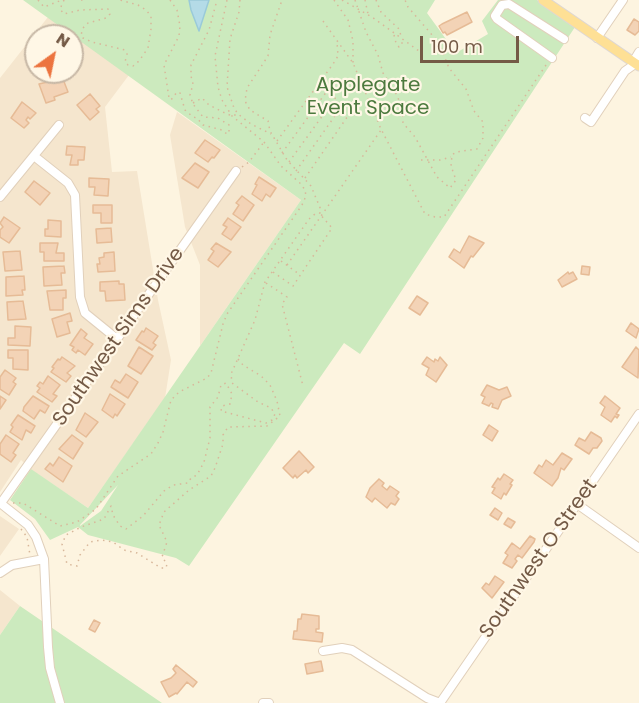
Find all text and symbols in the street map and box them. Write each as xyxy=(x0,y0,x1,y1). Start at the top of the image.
north arrow xyxy=(24,24,84,84)
scale bar xyxy=(423,24,522,62)
text: N xyxy=(52,27,74,53)
text: 100 m xyxy=(431,34,483,59)
park label: Applegate Event Space xyxy=(307,74,429,121)
street label: Southwest Sims Drive xyxy=(48,243,190,431)
street label: Southwest O Street xyxy=(475,475,603,643)

